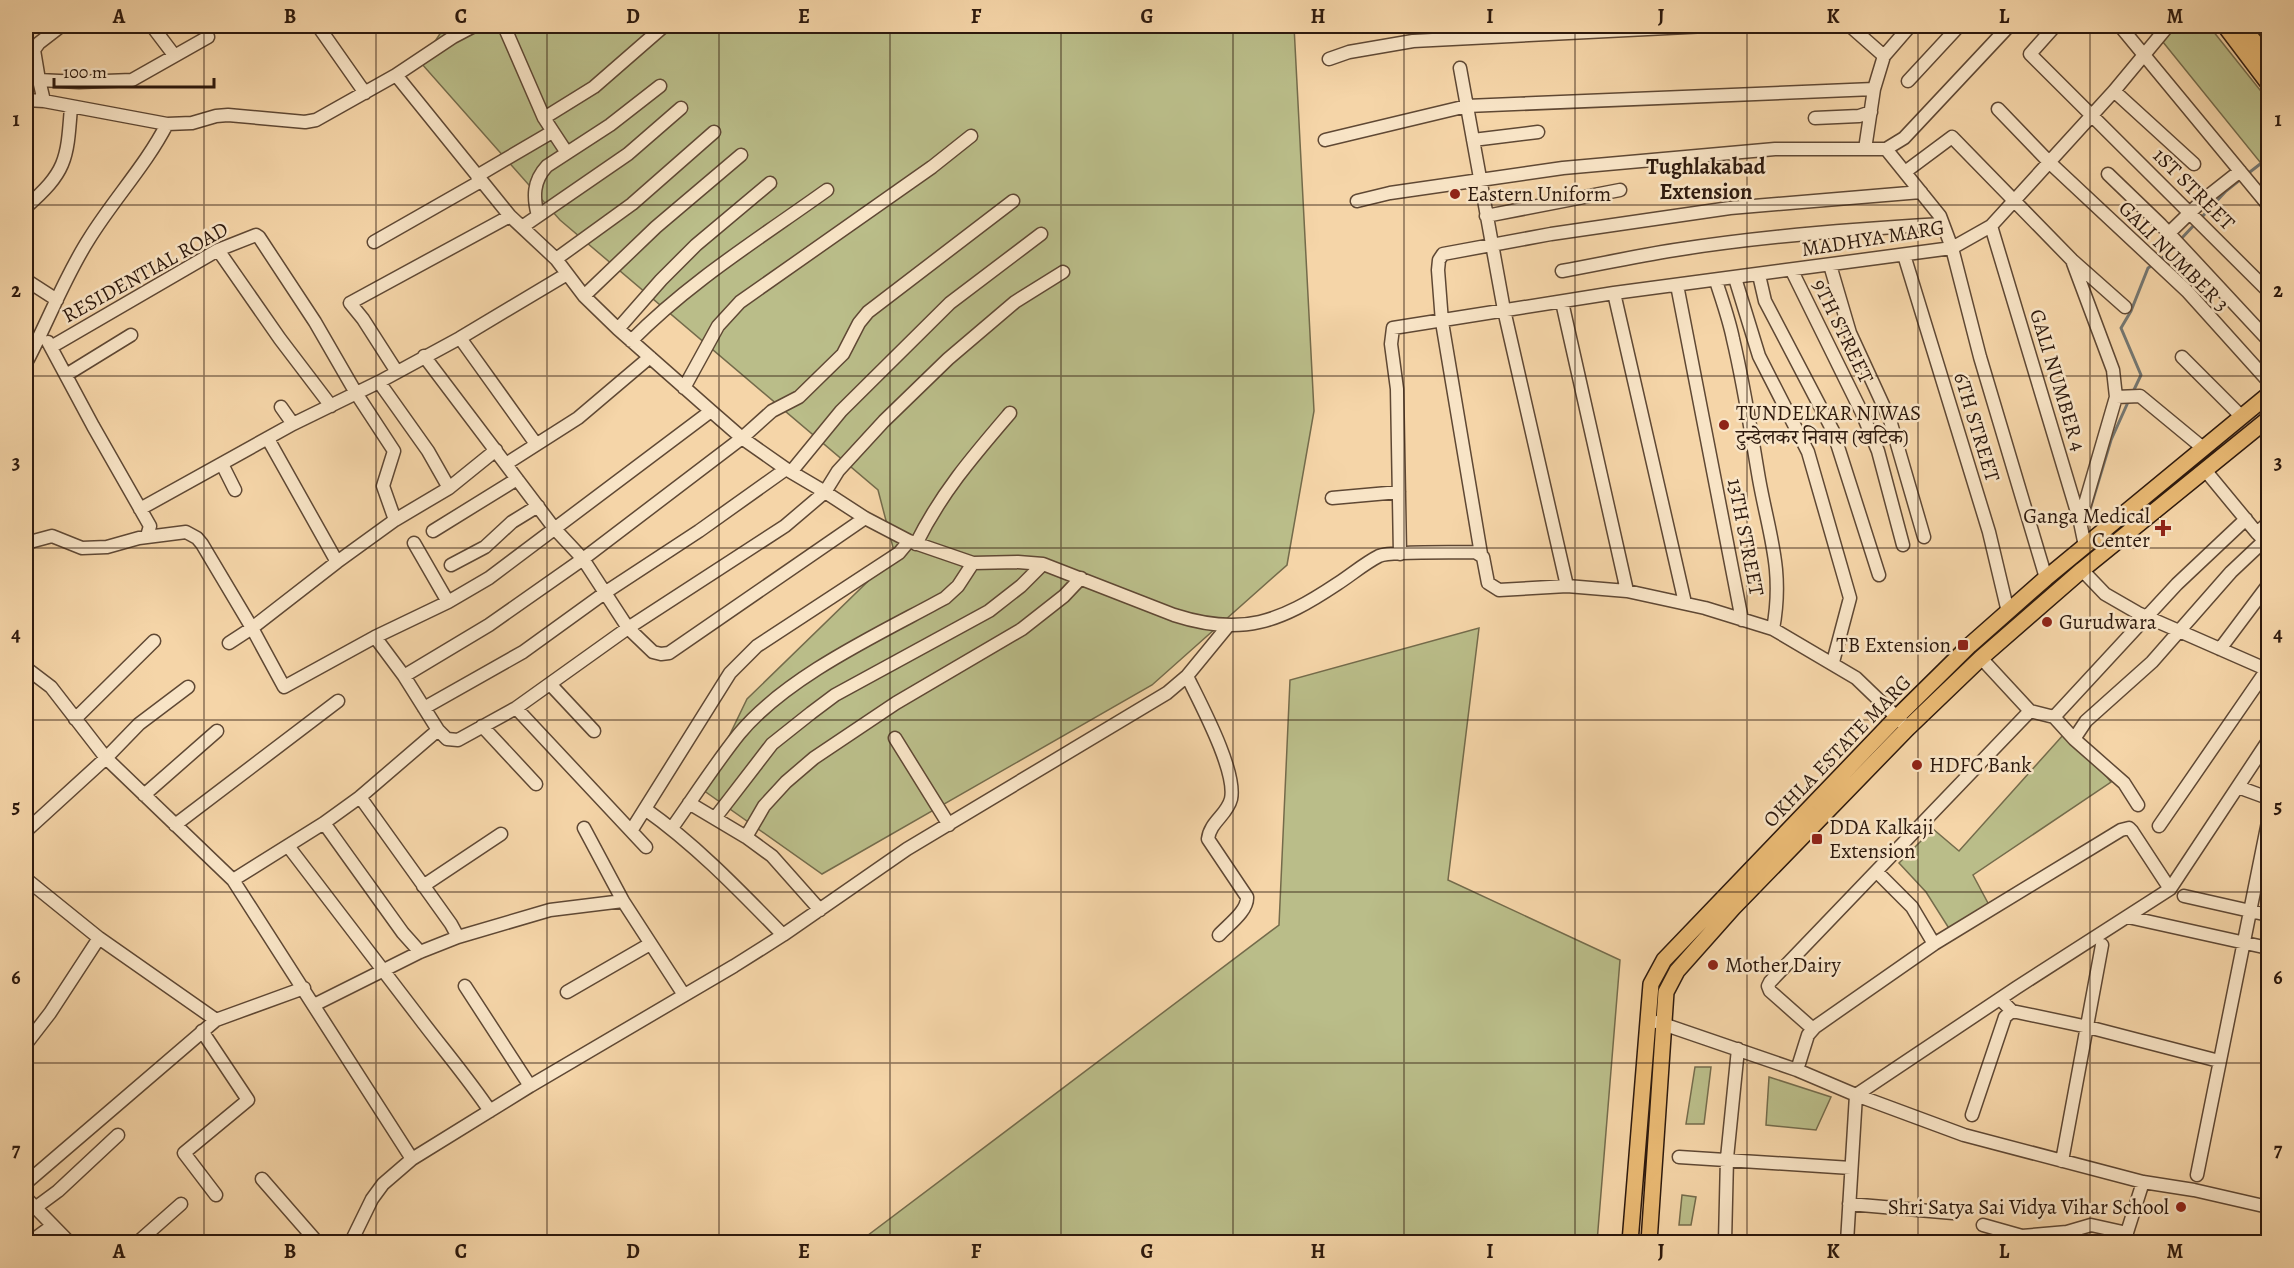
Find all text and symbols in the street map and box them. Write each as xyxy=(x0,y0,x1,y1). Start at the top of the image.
text: A xyxy=(112,3,126,30)
text: B xyxy=(284,3,296,30)
text: C xyxy=(455,3,467,30)
text: D xyxy=(626,3,640,30)
text: E xyxy=(798,3,810,30)
text: F xyxy=(971,3,982,30)
text: G xyxy=(1140,3,1154,30)
text: H xyxy=(1311,3,1326,30)
text: I xyxy=(1486,3,1494,30)
text: J xyxy=(1658,3,1665,30)
text: K xyxy=(1826,3,1840,30)
text: L xyxy=(1999,3,2010,30)
text: M xyxy=(2167,3,2184,30)
scale bar xyxy=(54,51,214,89)
text: 100 m xyxy=(63,60,107,84)
text: 1 xyxy=(12,106,20,133)
text: 1 xyxy=(2274,106,2282,133)
street label: 1ST STREET xyxy=(2147,142,2242,237)
district label: Tughlakabad Extension xyxy=(1646,152,1766,207)
place label: Eastern Uniform xyxy=(1467,180,1611,208)
marker: Eastern Uniform xyxy=(1448,187,1462,201)
street label: GALI NUMBER 3 xyxy=(2112,194,2236,318)
street label: MADHYA MARG xyxy=(1800,213,1946,263)
street label: RESIDENTIAL ROAD xyxy=(57,215,233,329)
street label: 9TH STREET xyxy=(1806,274,1881,388)
text: 2 xyxy=(11,277,21,304)
text: 2 xyxy=(2273,277,2283,304)
street label: GALI NUMBER 4 xyxy=(2023,306,2093,454)
street label: 6TH STREET xyxy=(1947,369,2007,486)
place label: TUNDELKAR NIWAS टुन्डेलकर निवास (खटिक) xyxy=(1735,399,1921,451)
marker: TUNDELKAR NIWAS टुन्डेलकर निवास (खटिक) xyxy=(1717,418,1731,432)
text: 3 xyxy=(12,449,20,476)
text: 3 xyxy=(2274,449,2282,476)
street label: 13TH STREET xyxy=(1721,476,1771,599)
place label: Ganga Medical Center xyxy=(2023,502,2150,554)
marker: Ganga Medical Center xyxy=(2154,519,2172,537)
place label: Gurudwara xyxy=(2059,608,2157,636)
marker: Gurudwara xyxy=(2040,615,2054,629)
text: 4 xyxy=(11,621,21,648)
text: 4 xyxy=(2273,621,2283,648)
place label: TB Extension xyxy=(1836,631,1951,659)
marker: TB Extension xyxy=(1956,638,1970,652)
street label: OKHLA ESTATE MARG xyxy=(1757,669,1917,833)
place label: HDFC Bank xyxy=(1929,751,2032,779)
marker: HDFC Bank xyxy=(1910,758,1924,772)
text: 5 xyxy=(12,793,20,820)
text: 5 xyxy=(2274,793,2282,820)
place label: DDA Kalkaji Extension xyxy=(1829,813,1934,865)
marker: DDA Kalkaji Extension xyxy=(1810,832,1824,846)
place label: Mother Dairy xyxy=(1725,951,1841,979)
marker: Mother Dairy xyxy=(1706,958,1720,972)
text: 6 xyxy=(11,964,21,991)
text: 6 xyxy=(2273,964,2283,991)
text: 7 xyxy=(12,1136,21,1163)
text: 7 xyxy=(2274,1136,2283,1163)
place label: Shri Satya Sai Vidya Vihar School xyxy=(1888,1193,2169,1221)
marker: Shri Satya Sai Vidya Vihar School xyxy=(2174,1200,2188,1214)
text: A xyxy=(112,1238,126,1265)
text: B xyxy=(284,1238,296,1265)
text: C xyxy=(455,1238,467,1265)
text: D xyxy=(626,1238,640,1265)
text: E xyxy=(798,1238,810,1265)
text: F xyxy=(971,1238,982,1265)
text: G xyxy=(1140,1238,1154,1265)
text: H xyxy=(1311,1238,1326,1265)
text: I xyxy=(1486,1238,1494,1265)
text: J xyxy=(1658,1238,1665,1265)
text: K xyxy=(1826,1238,1840,1265)
text: L xyxy=(1999,1238,2010,1265)
text: M xyxy=(2167,1238,2184,1265)

